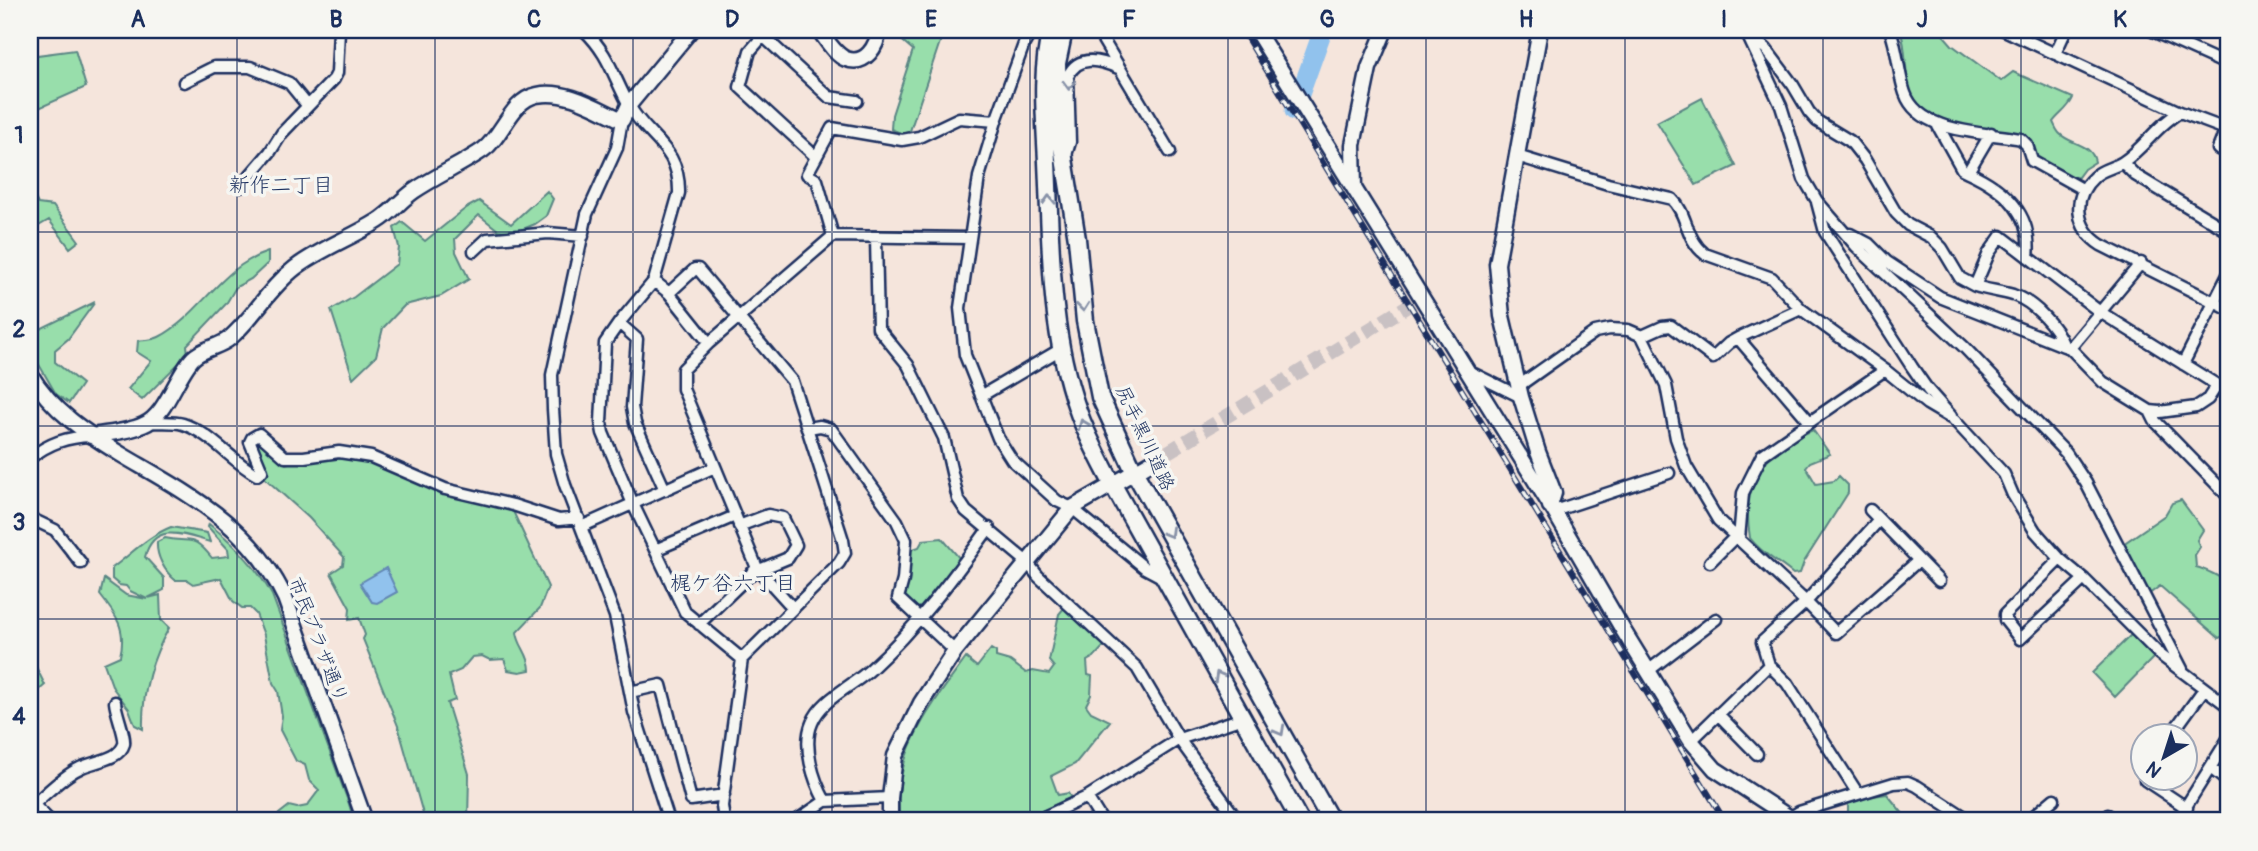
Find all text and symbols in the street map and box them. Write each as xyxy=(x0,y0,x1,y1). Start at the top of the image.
text: A xyxy=(131,5,146,34)
text: B xyxy=(329,5,343,34)
text: C xyxy=(527,5,541,34)
text: D xyxy=(725,5,739,34)
text: E xyxy=(925,5,937,34)
text: F xyxy=(1122,5,1136,34)
text: G xyxy=(1319,5,1335,34)
text: H xyxy=(1519,5,1533,34)
text: I xyxy=(1721,5,1727,34)
text: J xyxy=(1916,5,1928,34)
text: K xyxy=(2113,5,2127,34)
one-way arrow xyxy=(1061,80,1076,91)
text: 1 xyxy=(15,121,24,150)
district label: 新作二丁目 xyxy=(229,172,334,199)
one-way arrow xyxy=(1041,195,1056,206)
one-way arrow xyxy=(1075,302,1090,313)
text: 2 xyxy=(13,315,26,344)
street label: 尻手黒川道路 xyxy=(1110,381,1180,495)
one-way arrow xyxy=(1077,419,1091,431)
text: 3 xyxy=(13,508,25,537)
one-way arrow xyxy=(1161,525,1174,538)
district label: 梶ケ谷六丁目 xyxy=(670,570,796,597)
street label: 市民プラザ通り xyxy=(283,574,353,706)
one-way arrow xyxy=(1214,671,1227,683)
text: 4 xyxy=(12,702,26,731)
north arrow xyxy=(2128,722,2198,792)
one-way arrow xyxy=(1272,724,1285,736)
text: N xyxy=(2141,756,2166,783)

